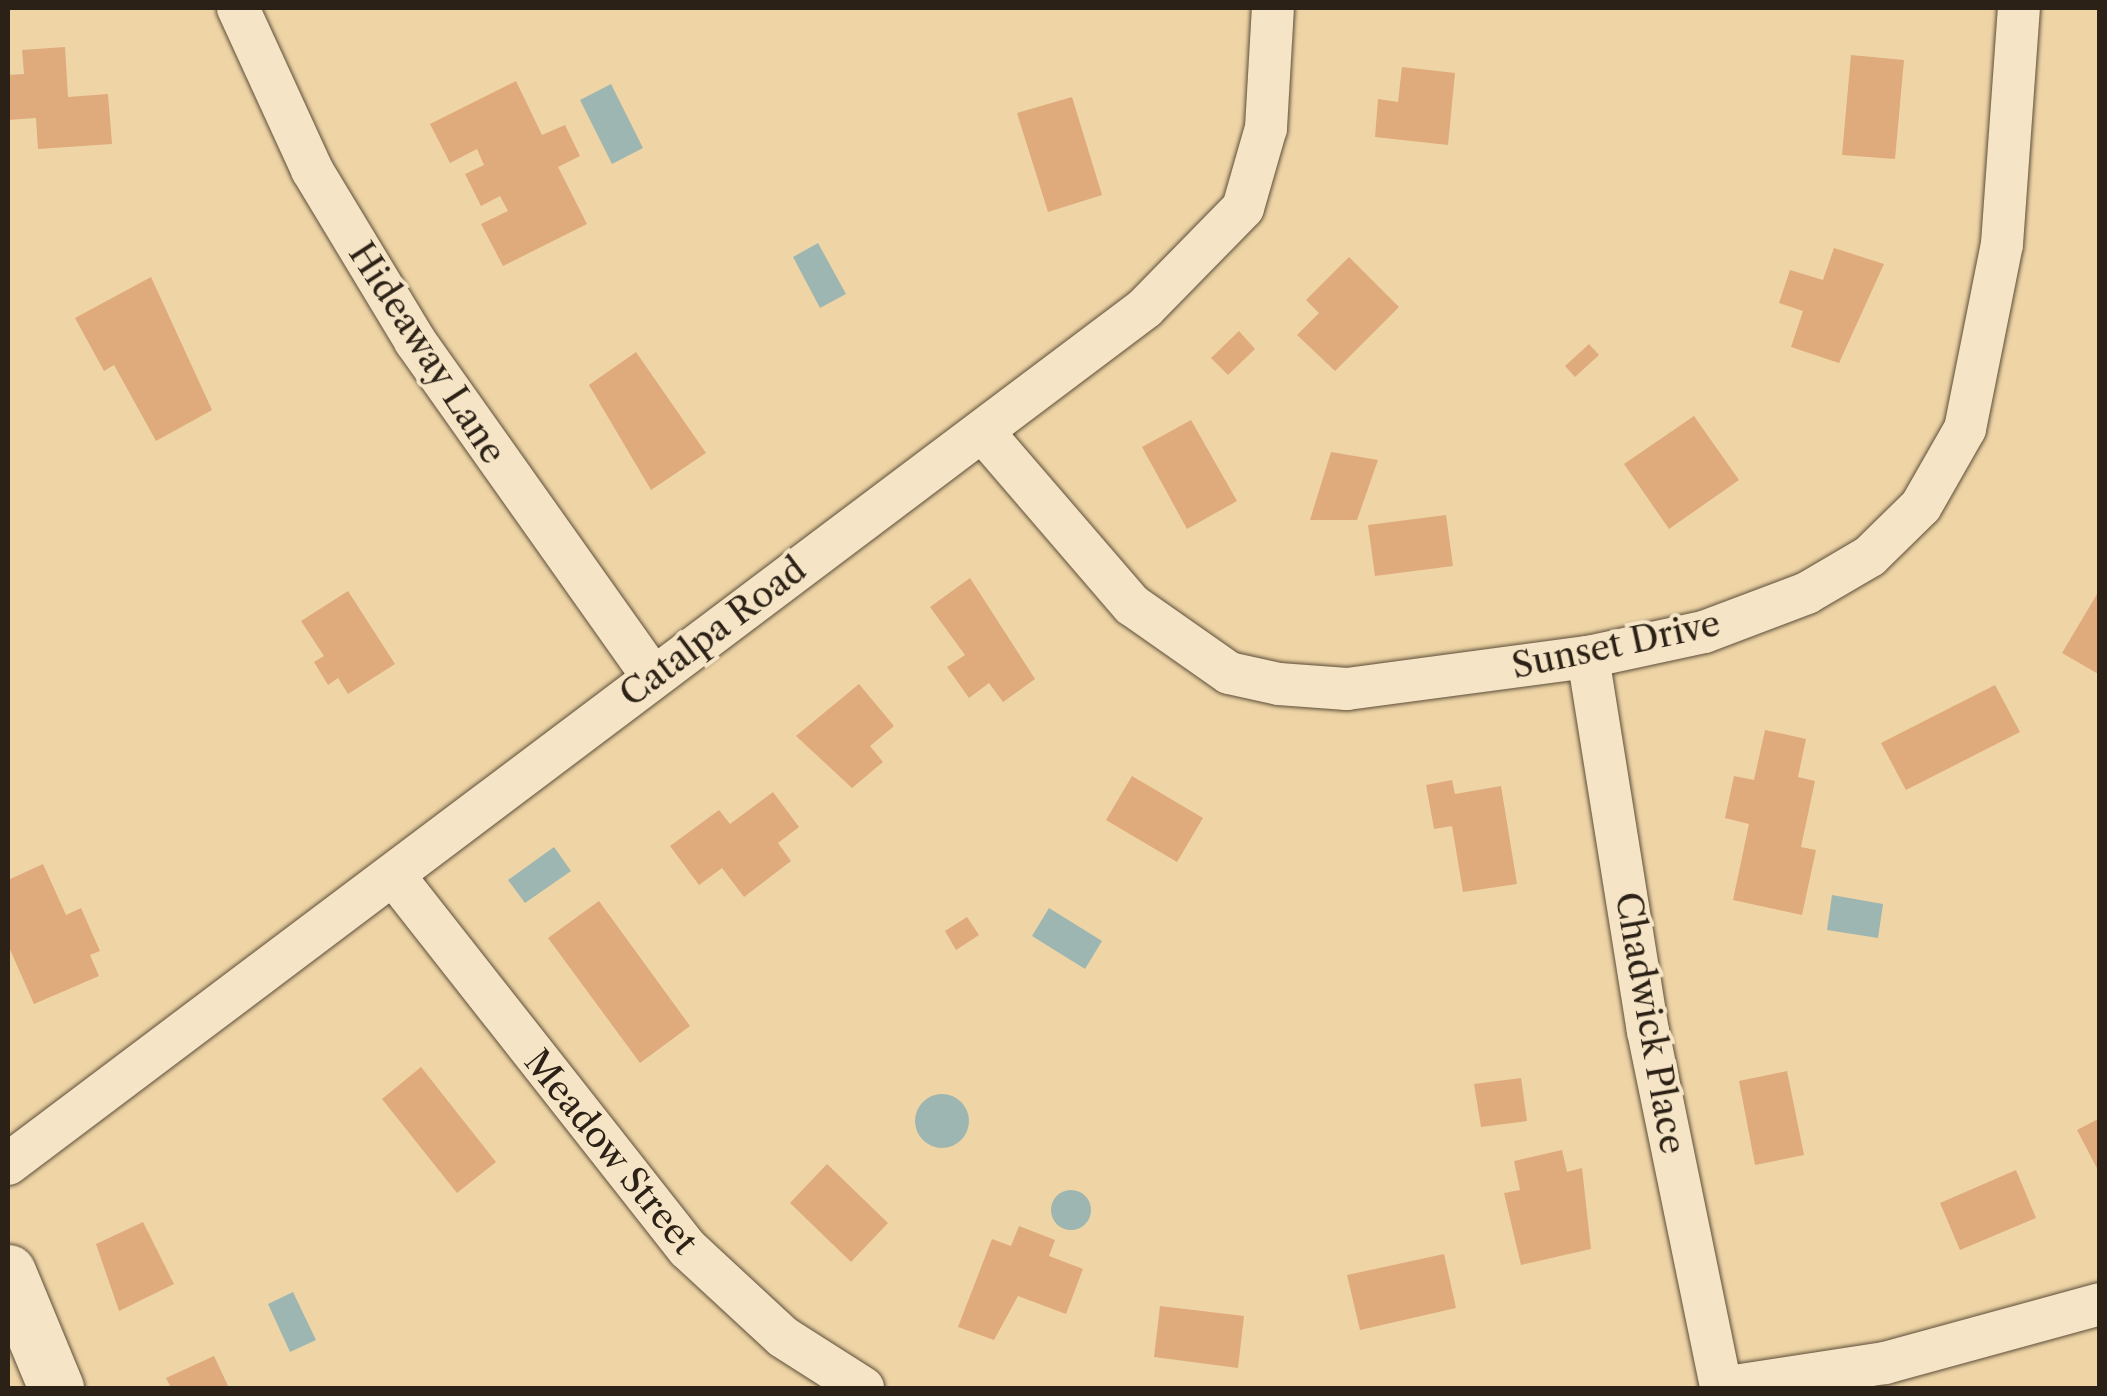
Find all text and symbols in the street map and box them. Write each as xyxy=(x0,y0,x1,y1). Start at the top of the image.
street label: Hideaway Lane xyxy=(340,234,514,472)
street label: Catalpa Road xyxy=(611,548,815,716)
street label: Sunset Drive xyxy=(1508,602,1724,688)
street label: Chadwick Place xyxy=(1606,888,1694,1158)
street label: Meadow Street xyxy=(515,1041,707,1263)

